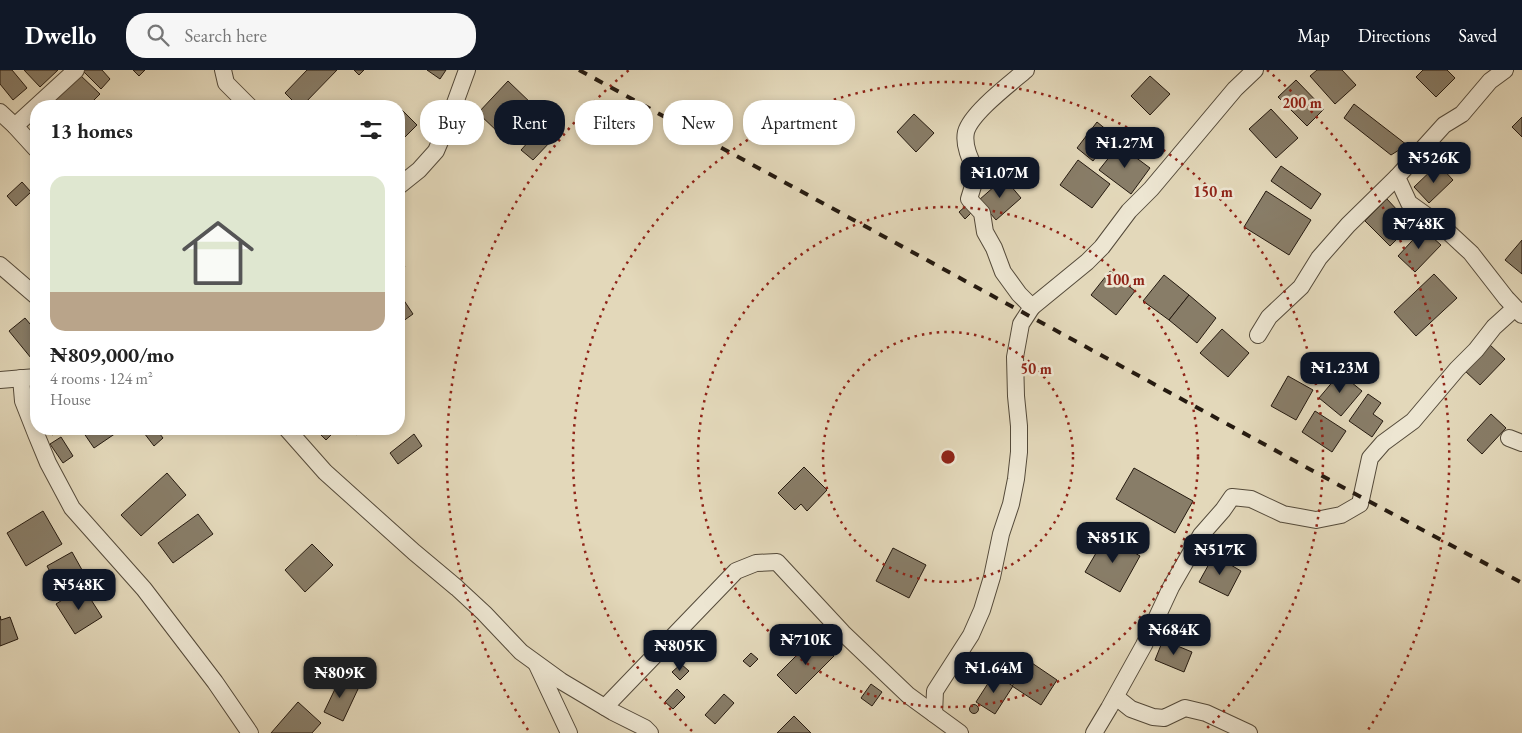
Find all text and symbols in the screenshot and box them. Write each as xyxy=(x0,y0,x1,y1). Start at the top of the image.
search box xyxy=(126,13,476,58)
text: Dwello xyxy=(25,20,96,51)
icon: search xyxy=(144,21,172,49)
text: Search here xyxy=(184,23,267,48)
text: Map xyxy=(1298,24,1330,47)
text: Directions xyxy=(1358,24,1430,47)
text: Saved xyxy=(1458,24,1497,47)
text: 200 m xyxy=(1282,93,1322,112)
chip: Buy xyxy=(420,100,484,145)
chip: Rent xyxy=(494,100,565,145)
chip: Filters xyxy=(575,100,653,145)
chip: New xyxy=(663,100,733,145)
chip: Apartment xyxy=(743,100,855,145)
icon: filters xyxy=(357,116,385,144)
text: 13 homes xyxy=(50,117,133,144)
pin: ₦1.27M xyxy=(1084,126,1166,169)
text: ₦1.27M xyxy=(1096,132,1154,153)
pin: ₦526K xyxy=(1399,142,1469,184)
text: ₦526K xyxy=(1409,147,1459,168)
pin: ₦1.07M xyxy=(959,156,1041,199)
text: ₦1.07M xyxy=(971,162,1029,183)
text: 150 m xyxy=(1193,182,1233,201)
icon: home xyxy=(173,208,263,298)
pin: ₦748K xyxy=(1384,208,1454,250)
text: ₦748K xyxy=(1394,213,1444,234)
text: 100 m xyxy=(1105,270,1145,289)
text: ₦809,000/mo xyxy=(50,341,174,368)
pin: ₦1.23M xyxy=(1299,352,1381,394)
text: ₦1.23M xyxy=(1311,357,1369,378)
text: 50 m xyxy=(1020,359,1052,378)
text: 4 rooms · 124 m² xyxy=(50,368,153,389)
text: House xyxy=(50,389,91,410)
centre of rings xyxy=(939,448,957,466)
pin: ₦851K xyxy=(1078,522,1148,564)
text: ₦851K xyxy=(1088,527,1138,548)
pin: ₦517K xyxy=(1185,534,1255,576)
text: ₦517K xyxy=(1195,539,1245,560)
pin: ₦548K xyxy=(44,568,114,611)
text: ₦548K xyxy=(54,574,104,595)
pin: ₦684K xyxy=(1139,614,1209,656)
text: ₦684K xyxy=(1149,619,1199,640)
pin: ₦710K xyxy=(771,624,841,666)
text: ₦710K xyxy=(781,629,831,650)
pin: ₦805K xyxy=(645,630,715,672)
text: ₦805K xyxy=(655,635,705,656)
pin: ₦1.64M xyxy=(953,652,1035,694)
pin: ₦809K xyxy=(305,656,375,699)
text: ₦1.64M xyxy=(965,657,1023,678)
text: ₦809K xyxy=(315,662,365,683)

